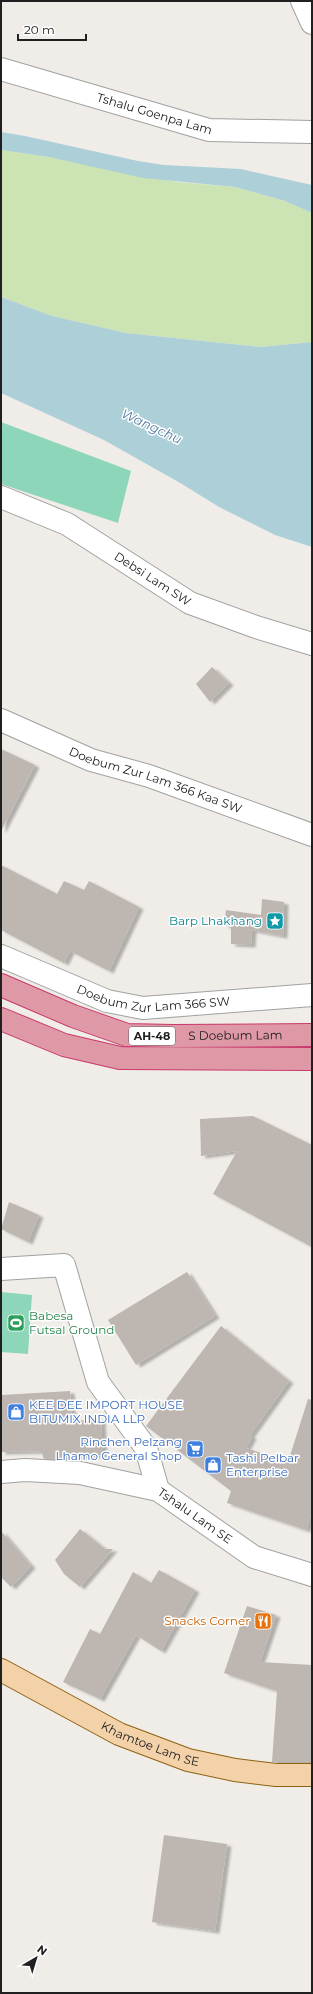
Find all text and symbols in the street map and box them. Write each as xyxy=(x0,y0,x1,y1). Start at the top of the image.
scale bar xyxy=(18,16,86,42)
text: 20 m xyxy=(24,22,55,37)
street label: Tshalu Goenpa Lam xyxy=(95,90,214,138)
water label: Wangchu xyxy=(119,405,185,447)
street label: Debsi Lam SW xyxy=(112,548,194,609)
street label: Doebum Zur Lam 366 Kaa SW xyxy=(67,743,244,816)
place icon: Barp Lhakhang xyxy=(265,911,285,931)
place label: Barp Lhakhang xyxy=(169,913,262,928)
street label: Doebum Zur Lam 366 SW xyxy=(75,981,230,1016)
road number: AH-48 xyxy=(129,1027,175,1045)
street label: S Doebum Lam xyxy=(188,1027,283,1043)
place label: Babesa Futsal Ground xyxy=(29,1308,114,1337)
sports icon: Babesa Futsal Ground xyxy=(6,1313,26,1333)
place label: KEE DEE IMPORT HOUSE BITUMIX INDIA LLP xyxy=(29,1397,183,1426)
shop icon: KEE DEE IMPORT HOUSE BITUMIX INDIA LLP xyxy=(6,1402,26,1422)
place label: Rinchen Pelzang Lhamo General Shop xyxy=(56,1434,182,1463)
supermarket icon: Rinchen Pelzang Lhamo General Shop xyxy=(185,1439,205,1459)
place label: Tashi Pelbar Enterprise xyxy=(226,1450,299,1479)
shop icon: Tashi Pelbar Enterprise xyxy=(203,1455,223,1475)
street label: Tshalu Lam SE xyxy=(155,1484,235,1547)
restaurant icon: Snacks Corner xyxy=(253,1611,273,1631)
place label: Snacks Corner xyxy=(164,1613,250,1628)
street label: Khamtoe Lam SE xyxy=(98,1718,201,1769)
north arrow xyxy=(16,1938,56,1978)
text: N xyxy=(34,1942,50,1958)

